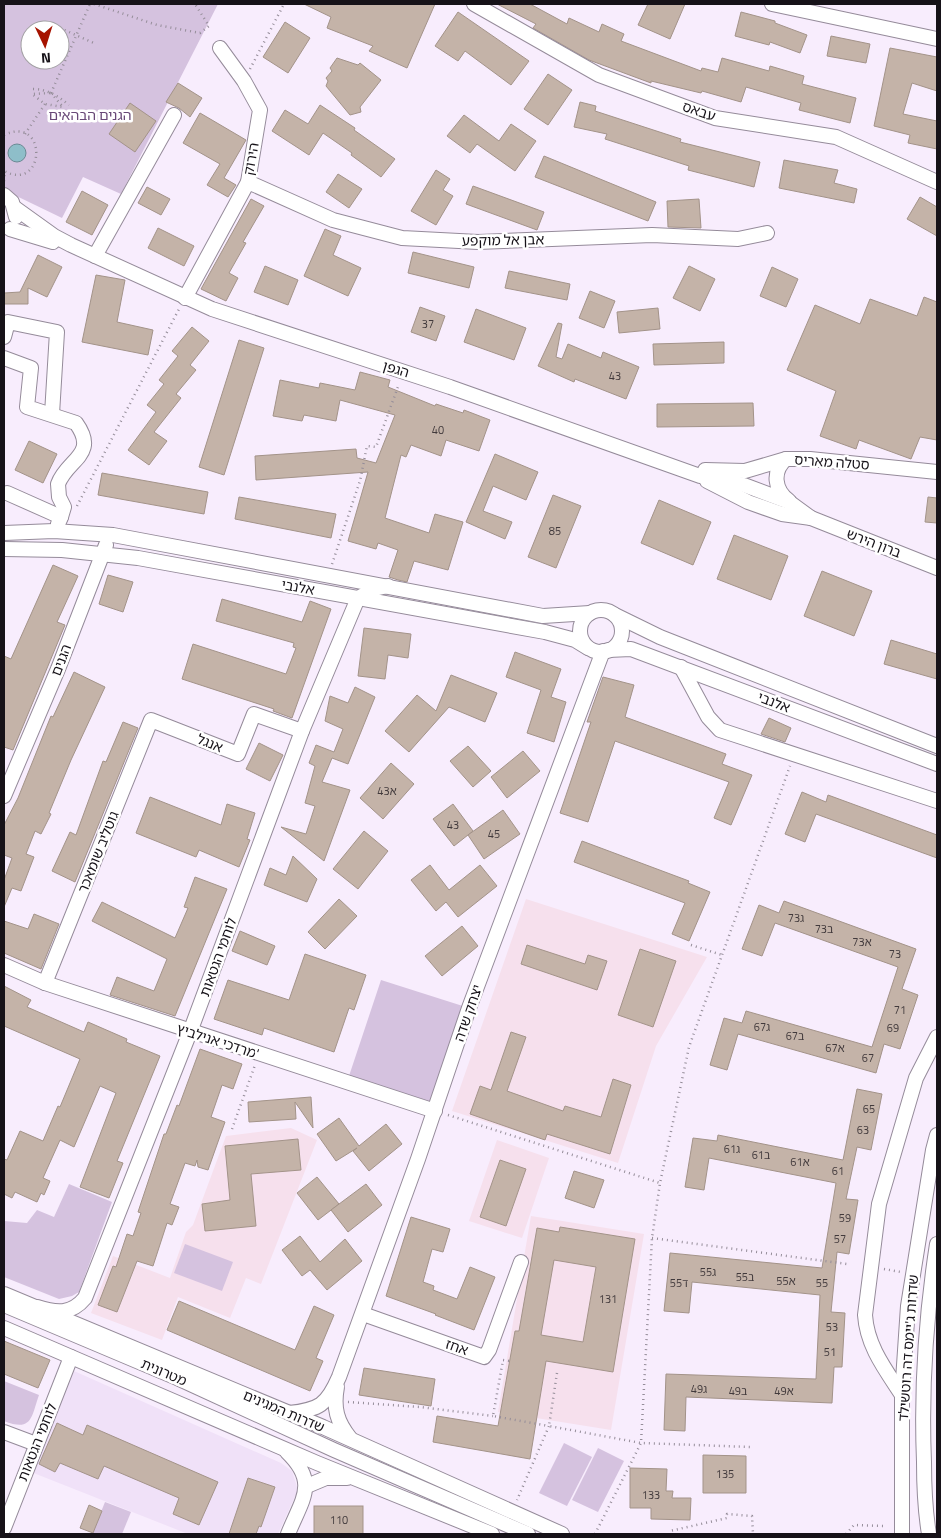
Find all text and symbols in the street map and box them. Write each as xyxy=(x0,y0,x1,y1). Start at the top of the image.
north arrow xyxy=(20,20,70,70)
text: N xyxy=(40,48,52,69)
street label: עבאס xyxy=(680,95,719,126)
park label: הגנים הבהאים xyxy=(49,104,131,125)
street label: הירוק xyxy=(237,141,264,177)
street label: אבן אל מוקפע xyxy=(461,228,545,251)
house number: 37 xyxy=(422,316,434,332)
street label: הגפן xyxy=(380,355,412,382)
house number: 43 xyxy=(609,368,621,384)
house number: 40 xyxy=(432,422,444,438)
street label: סטלה מאריס xyxy=(794,448,870,475)
house number: 85 xyxy=(549,523,561,539)
street label: ברון הירש xyxy=(844,523,905,563)
street label: אלנבי xyxy=(280,573,317,600)
street label: הגנים xyxy=(45,641,76,679)
street label: אלנבי xyxy=(755,686,794,717)
street label: אנגל xyxy=(194,728,227,757)
house number: 43א xyxy=(377,783,397,799)
street label: גוטליב שומאכר xyxy=(72,808,124,896)
house number: 43 xyxy=(447,817,459,833)
house number: 45 xyxy=(488,826,500,842)
house number: 73ג xyxy=(788,910,804,926)
street label: לוחמי הגטאות xyxy=(194,914,242,999)
house number: 73ב xyxy=(815,921,833,937)
house number: 73א xyxy=(852,934,872,950)
house number: 73 xyxy=(889,946,901,962)
street label: יצחק שדה xyxy=(448,981,487,1044)
house number: 71 xyxy=(894,1002,906,1018)
street label: מרדכי אנילביץ' xyxy=(174,1017,262,1064)
house number: 67ג xyxy=(754,1019,770,1035)
house number: 69 xyxy=(887,1020,899,1036)
house number: 67ב xyxy=(786,1028,804,1044)
house number: 67א xyxy=(825,1040,845,1056)
house number: 67 xyxy=(862,1050,874,1066)
house number: 65 xyxy=(863,1101,875,1117)
house number: 63 xyxy=(857,1122,869,1138)
house number: 61ג xyxy=(724,1141,740,1157)
house number: 61ב xyxy=(752,1147,770,1163)
house number: 61א xyxy=(790,1154,810,1170)
house number: 61 xyxy=(832,1163,844,1179)
house number: 59 xyxy=(839,1210,851,1226)
house number: 57 xyxy=(834,1231,846,1247)
house number: 55ג xyxy=(700,1264,716,1280)
house number: 55ב xyxy=(736,1269,754,1285)
house number: 55א xyxy=(776,1273,796,1289)
street label: שדרות ג'יימס דה רוטשילד xyxy=(892,1274,923,1422)
house number: 55ד xyxy=(670,1275,688,1291)
house number: 55 xyxy=(816,1275,828,1291)
house number: 131 xyxy=(599,1291,617,1307)
house number: 53 xyxy=(826,1319,838,1335)
street label: אחז xyxy=(443,1333,471,1360)
house number: 51 xyxy=(824,1344,836,1360)
street label: מטרונית xyxy=(138,1352,190,1391)
house number: 49ג xyxy=(691,1381,707,1397)
house number: 49ב xyxy=(729,1383,747,1399)
house number: 49א xyxy=(774,1383,794,1399)
street label: שדרות המגינים xyxy=(240,1384,328,1437)
street label: לוחמי הגטאות xyxy=(11,1400,62,1484)
house number: 135 xyxy=(716,1466,734,1482)
house number: 133 xyxy=(642,1487,660,1503)
house number: 110 xyxy=(330,1512,348,1528)

